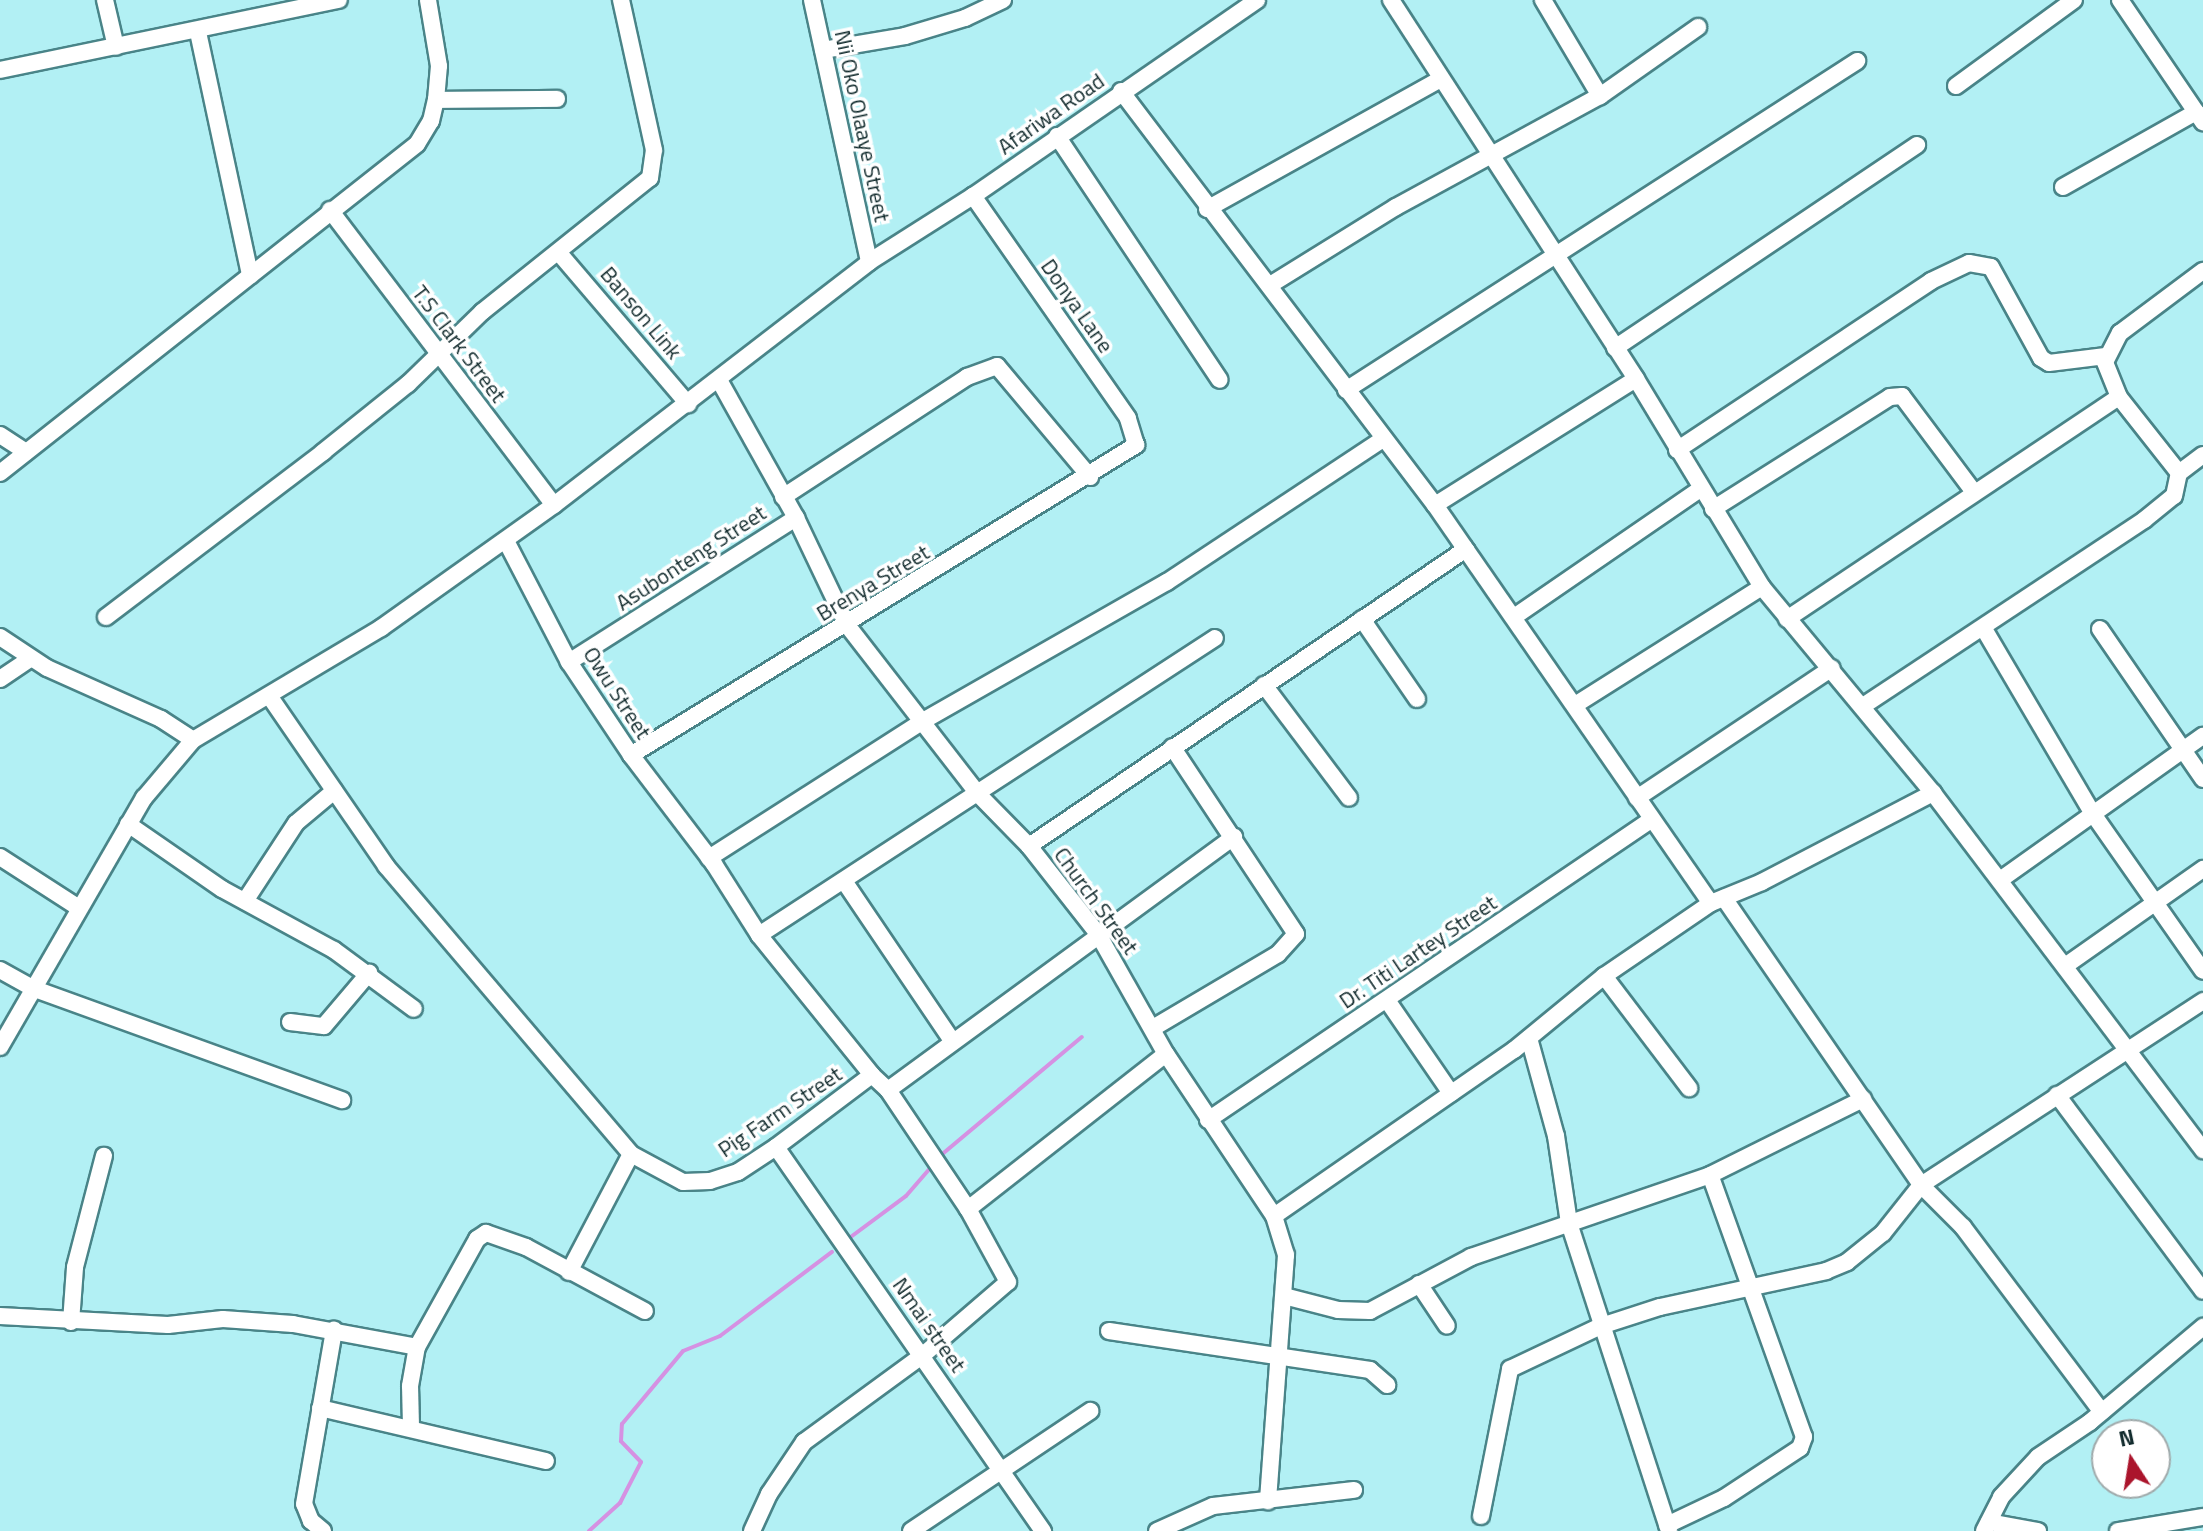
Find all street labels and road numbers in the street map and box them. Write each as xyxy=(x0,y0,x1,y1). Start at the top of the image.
street label: Nii Oko Olaaye Street xyxy=(829,28,895,224)
street label: Afariwa Road xyxy=(993,68,1109,160)
street label: Donya Lane xyxy=(1035,254,1119,358)
street label: Banson Link xyxy=(595,261,687,365)
street label: T.S Clark Street xyxy=(406,280,512,408)
street label: Asubonteng Street xyxy=(611,500,771,616)
street label: Brenya Street xyxy=(812,539,934,627)
street label: Owu Street xyxy=(577,642,657,744)
street label: Church Street xyxy=(1048,842,1144,960)
street label: Dr. Titi Lartey Street xyxy=(1334,890,1502,1014)
street label: Pig Farm Street xyxy=(713,1061,847,1163)
street label: Nmai street xyxy=(887,1273,971,1377)

